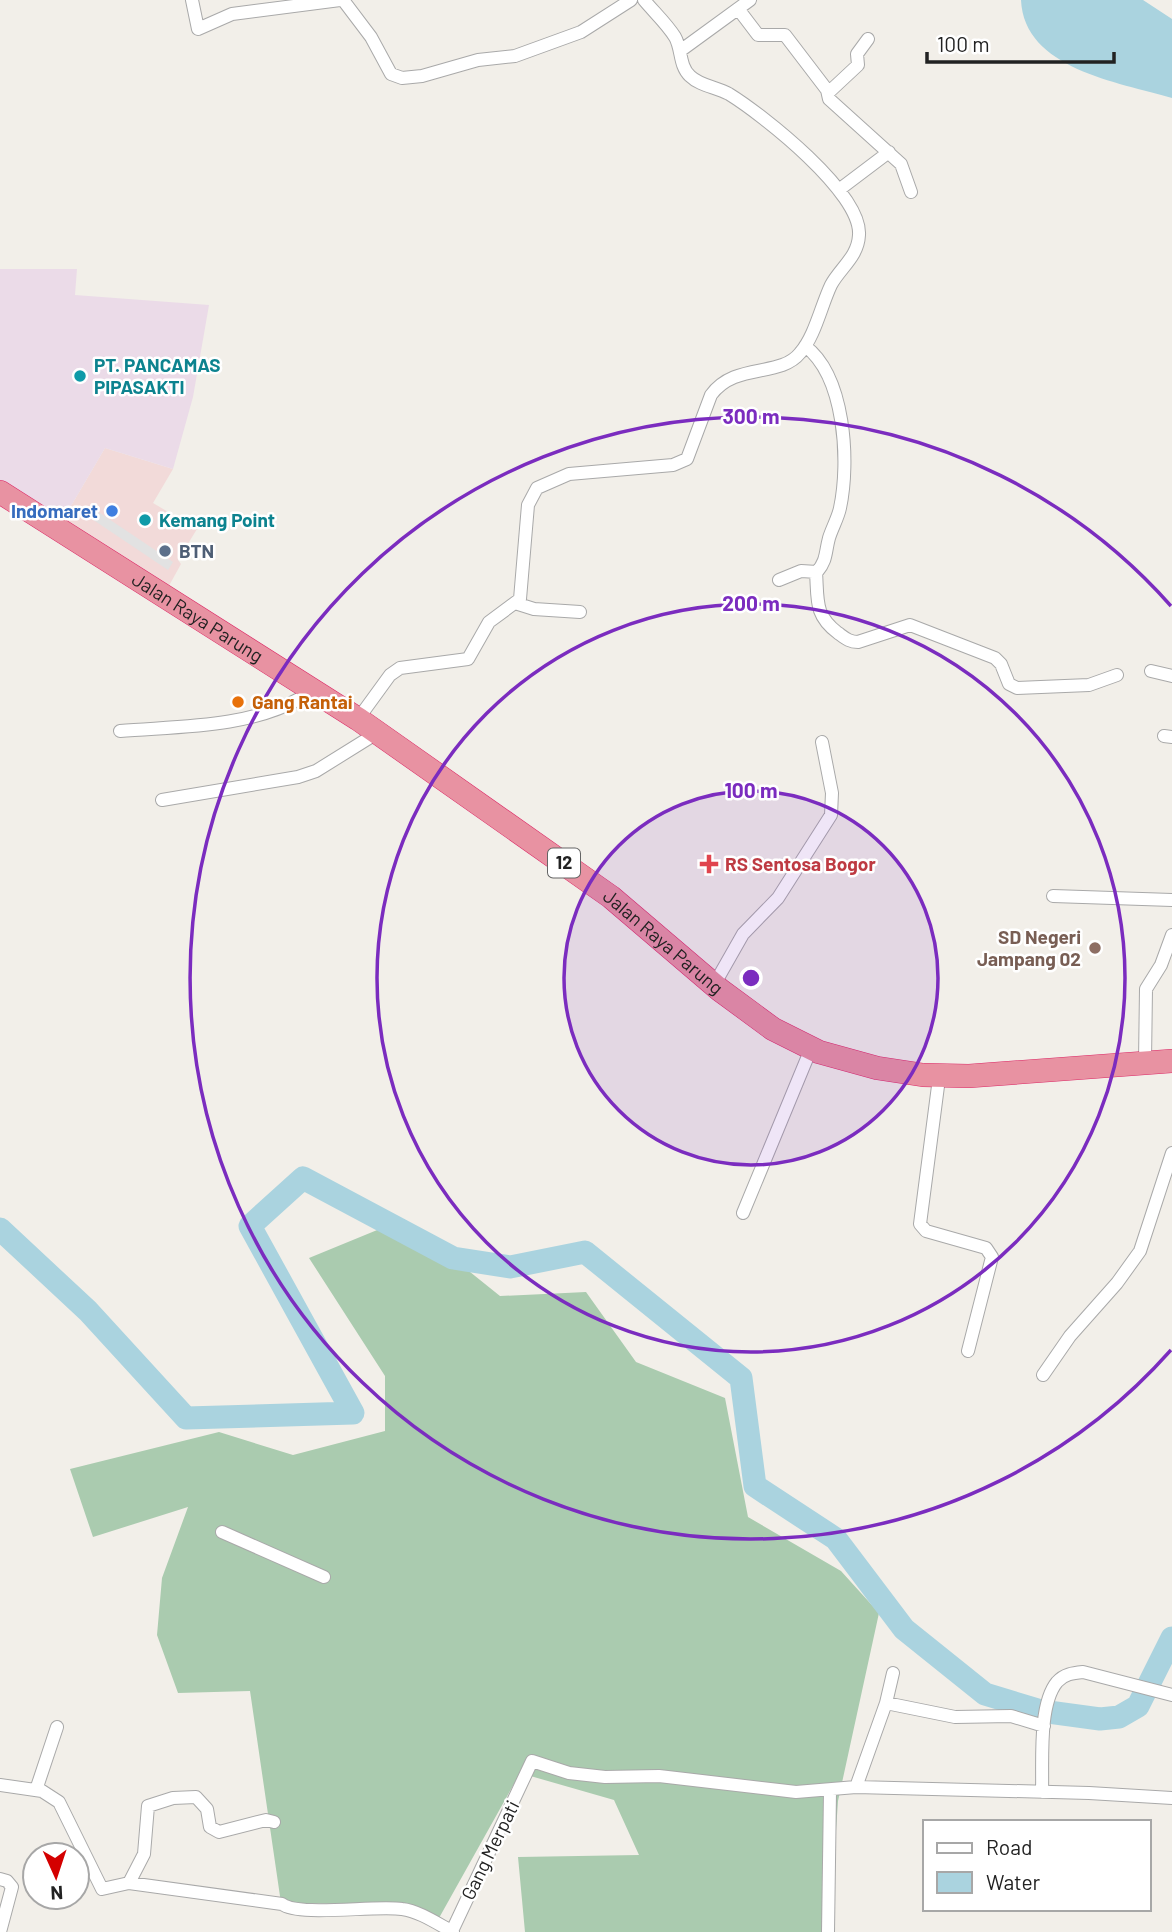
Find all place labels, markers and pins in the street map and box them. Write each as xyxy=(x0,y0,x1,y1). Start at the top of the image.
place label: PT. PANCAMAS PIPASAKTI xyxy=(94,353,220,398)
marker: PT. PANCAMAS PIPASAKTI xyxy=(72,368,88,384)
place label: Indomaret xyxy=(11,499,98,522)
marker: Indomaret xyxy=(104,503,120,519)
place label: Kemang Point xyxy=(159,508,275,531)
marker: Kemang Point xyxy=(137,512,153,528)
place label: BTN xyxy=(179,539,214,562)
marker: BTN xyxy=(157,543,173,559)
place label: Gang Rantai xyxy=(252,690,353,713)
marker: Gang Rantai xyxy=(230,694,246,710)
place label: RS Sentosa Bogor xyxy=(725,852,876,875)
marker: RS Sentosa Bogor xyxy=(699,854,719,874)
place label: SD Negeri Jampang 02 xyxy=(977,925,1081,970)
marker: SD Negeri Jampang 02 xyxy=(1087,940,1103,956)
centre of rings xyxy=(739,966,763,990)

